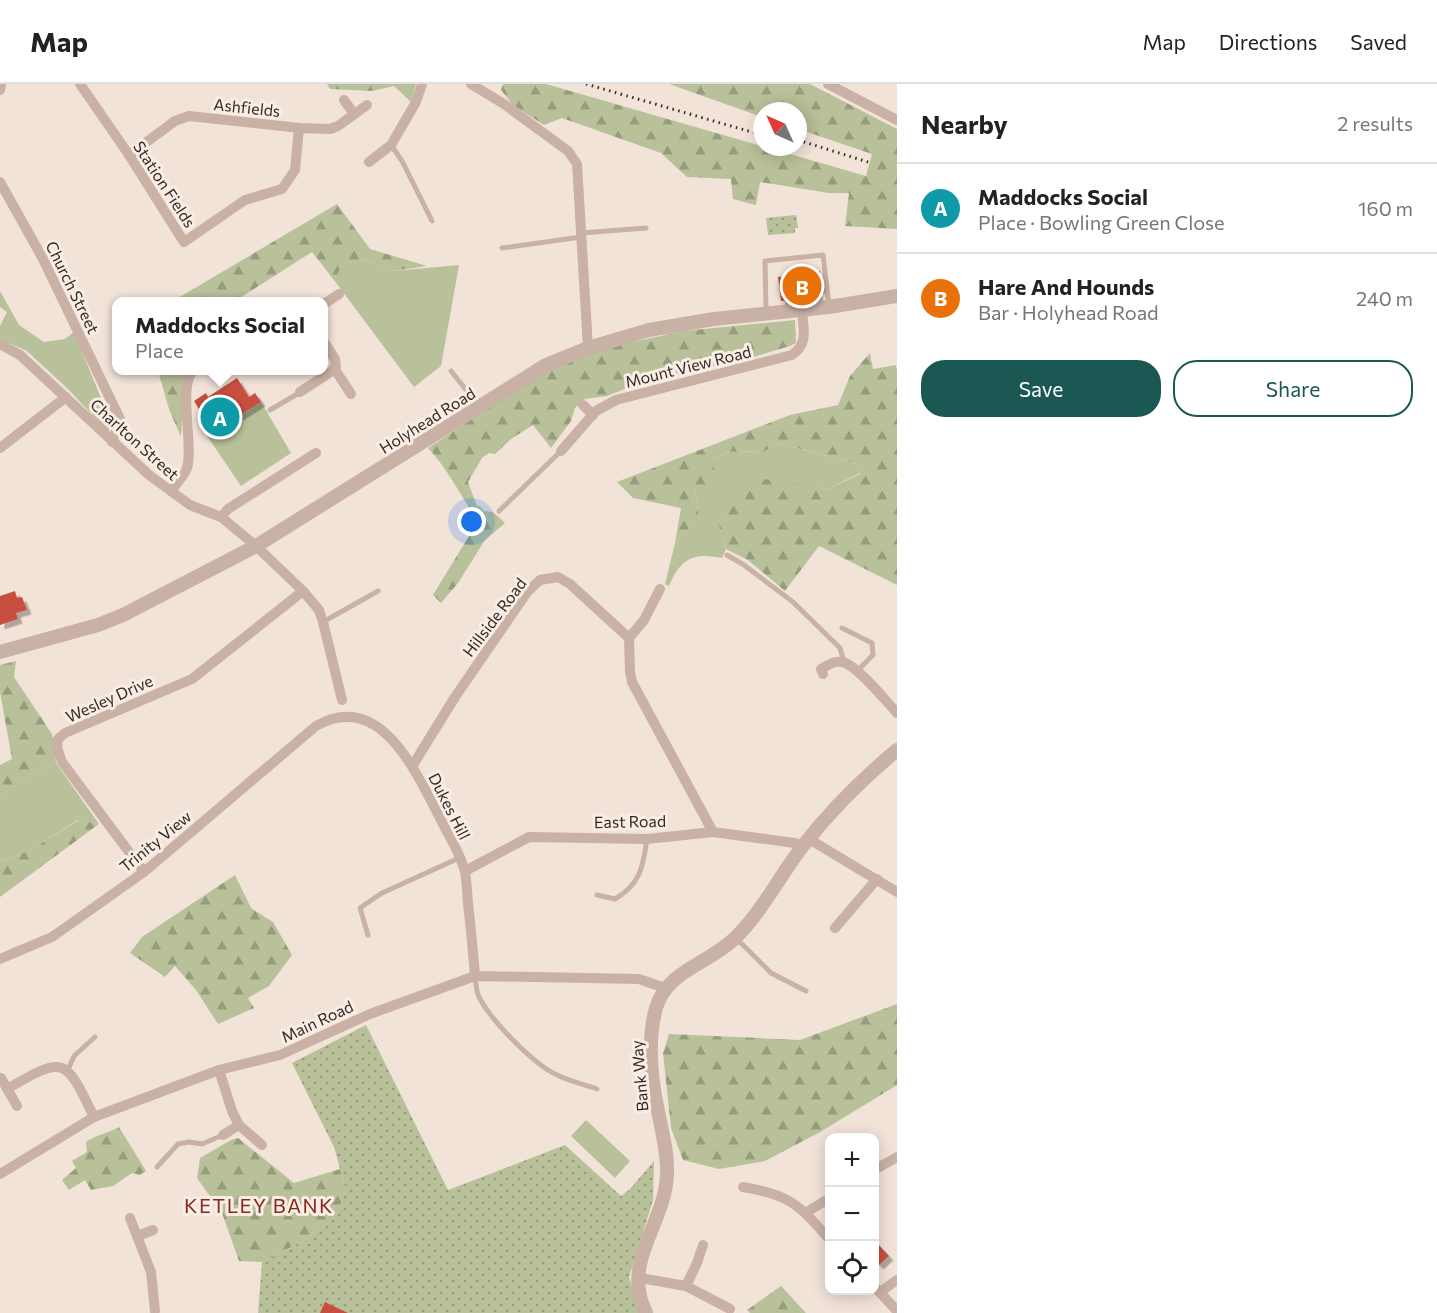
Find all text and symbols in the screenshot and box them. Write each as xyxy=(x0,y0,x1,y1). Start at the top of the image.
text: Map xyxy=(30,24,88,58)
text: Map xyxy=(1143,29,1186,54)
text: Directions xyxy=(1219,29,1317,54)
text: Saved xyxy=(1350,29,1407,54)
street label: Ashfields xyxy=(213,94,281,120)
north arrow xyxy=(753,102,807,156)
text: Nearby xyxy=(921,108,1008,139)
text: 2 results xyxy=(1337,111,1413,135)
street label: Station Fields xyxy=(130,137,200,231)
text: Maddocks Social xyxy=(978,183,1148,210)
text: A xyxy=(933,196,948,220)
text: 160 m xyxy=(1358,196,1413,220)
text: Place · Bowling Green Close xyxy=(978,210,1225,234)
street label: Church Street xyxy=(42,238,104,337)
pin: B xyxy=(782,264,822,308)
text: Hare And Hounds xyxy=(978,273,1154,300)
text: B xyxy=(934,286,947,310)
text: 240 m xyxy=(1356,286,1413,310)
popup xyxy=(112,297,328,375)
text: Bar · Holyhead Road xyxy=(978,300,1159,324)
text: Maddocks Social xyxy=(135,311,305,338)
text: Place xyxy=(135,338,184,362)
street label: Mount View Road xyxy=(623,341,753,391)
button: Save xyxy=(921,360,1161,417)
button: Share xyxy=(1173,360,1413,417)
street label: Holyhead Road xyxy=(376,383,478,457)
street label: Charlton Street xyxy=(87,394,183,484)
pin: A xyxy=(200,394,240,440)
your location xyxy=(457,507,486,536)
street label: Hillside Road xyxy=(458,574,530,660)
street label: Wesley Drive xyxy=(63,670,155,726)
street label: Dukes Hill xyxy=(425,770,475,842)
street label: Trinity View xyxy=(115,806,195,876)
street label: East Road xyxy=(594,811,666,831)
street label: Main Road xyxy=(278,996,356,1046)
street label: Bank Way xyxy=(626,1040,652,1112)
map controls xyxy=(825,1133,879,1295)
button: + xyxy=(825,1133,879,1187)
button: − xyxy=(825,1187,879,1241)
district label: KETLEY BANK xyxy=(184,1193,334,1217)
button: locate xyxy=(825,1241,879,1295)

